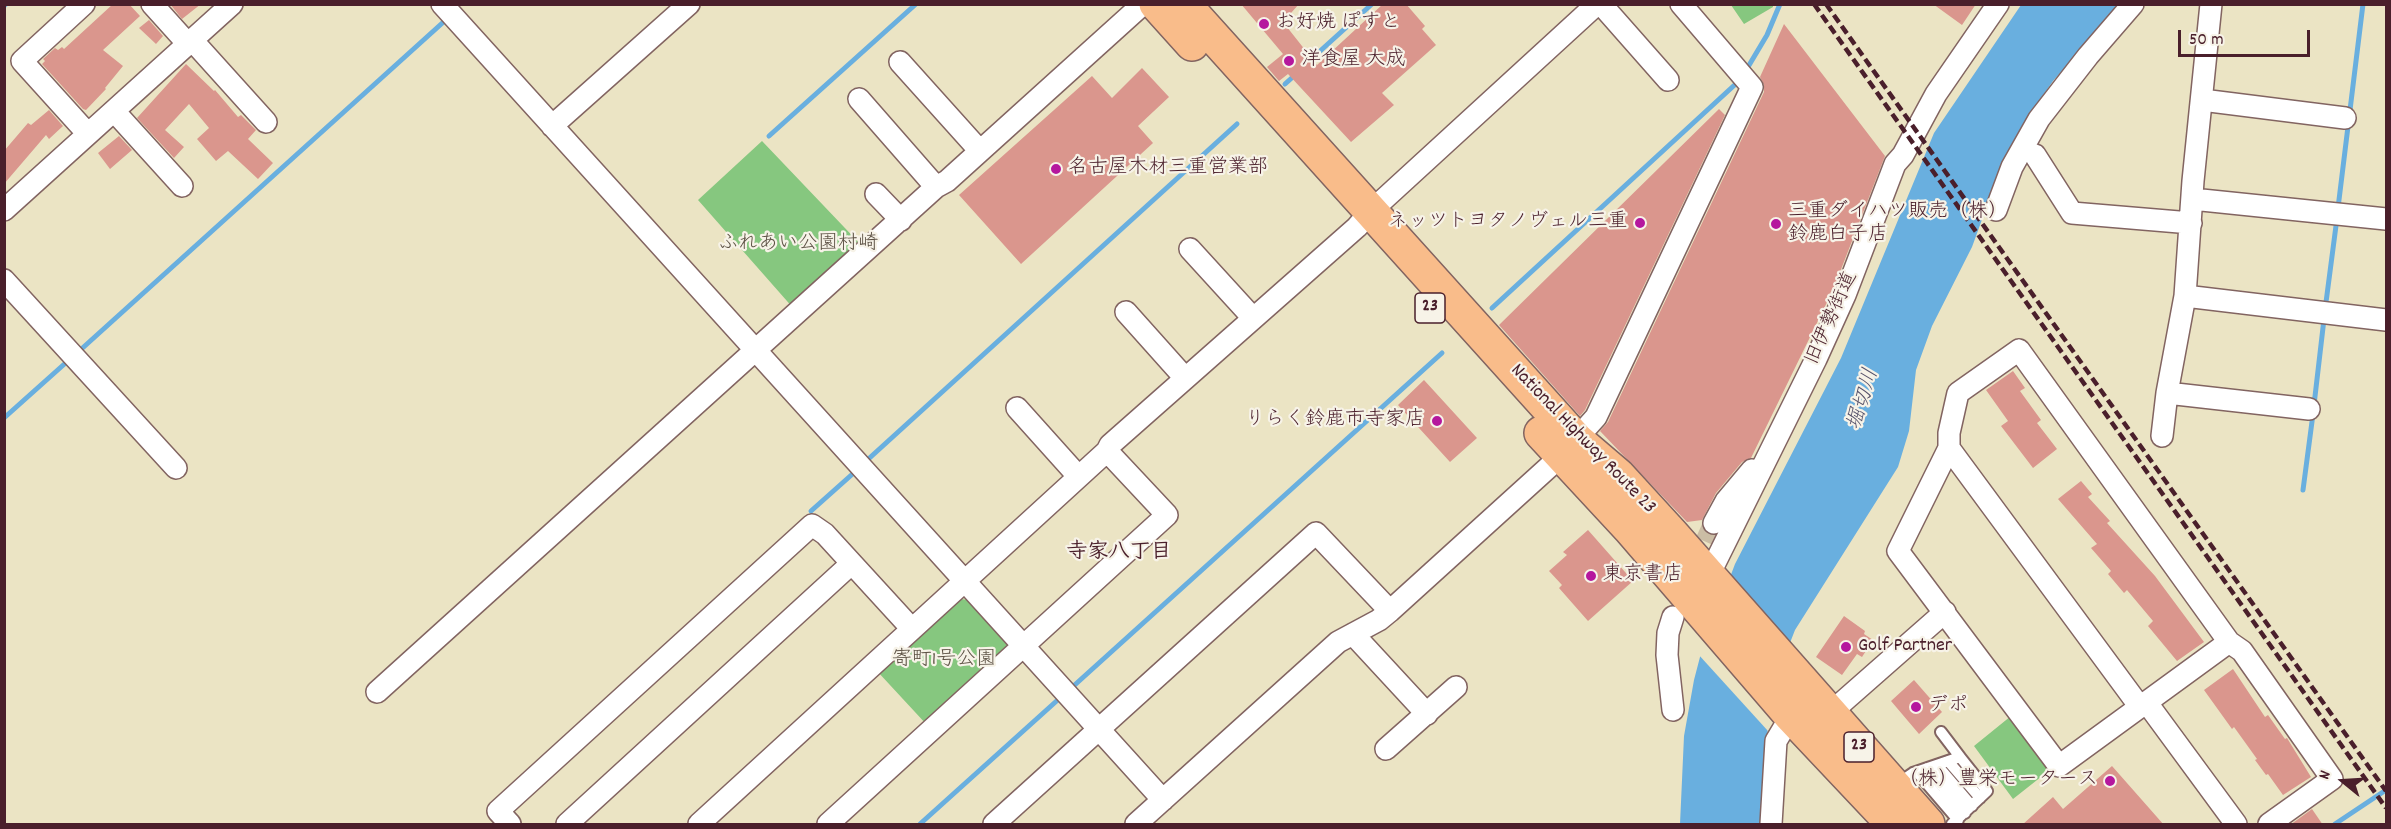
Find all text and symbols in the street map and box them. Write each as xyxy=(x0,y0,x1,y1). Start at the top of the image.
place label: お好焼 ぽすと xyxy=(1276,12,1401,36)
marker: お好焼 ぽすと xyxy=(1257,17,1271,31)
scale bar xyxy=(2181,18,2313,56)
text: 50 m xyxy=(2189,28,2224,53)
place label: 洋食屋 大成 xyxy=(1301,49,1406,73)
marker: 洋食屋 大成 xyxy=(1282,54,1296,68)
place label: 名古屋木材三重営業部 xyxy=(1068,157,1268,181)
marker: 名古屋木材三重営業部 xyxy=(1049,162,1063,176)
place label: 三重ダイハツ販売（株） 鈴鹿白子店 xyxy=(1788,201,2008,248)
place label: ネッツトヨタノヴェル三重 xyxy=(1388,211,1628,235)
marker: ネッツトヨタノヴェル三重 xyxy=(1633,216,1647,230)
marker: 三重ダイハツ販売（株） 鈴鹿白子店 xyxy=(1769,217,1783,231)
park label: ふれあい公園村崎 xyxy=(718,233,878,257)
street label: 旧伊勢街道 xyxy=(1802,268,1864,370)
road number: 23 xyxy=(1415,293,1445,323)
street label: National Highway Route 23 xyxy=(1504,360,1660,520)
water label: 堀切川 xyxy=(1844,366,1886,434)
place label: りらく鈴鹿市寺家店 xyxy=(1245,409,1425,433)
marker: りらく鈴鹿市寺家店 xyxy=(1430,414,1444,428)
district label: 寺家八丁目 xyxy=(1067,541,1171,567)
place label: 東京書店 xyxy=(1603,564,1683,588)
marker: 東京書店 xyxy=(1584,569,1598,583)
place label: Golf Partner xyxy=(1858,635,1952,659)
marker: Golf Partner xyxy=(1839,640,1853,654)
park label: 寄町1号公園 xyxy=(892,649,996,673)
place label: デポ xyxy=(1928,695,1968,719)
marker: デポ xyxy=(1909,700,1923,714)
road number: 23 xyxy=(1844,732,1874,762)
north arrow xyxy=(2313,751,2373,811)
text: N xyxy=(2313,768,2338,783)
place label: （株）豊栄モータース xyxy=(1898,769,2098,793)
marker: （株）豊栄モータース xyxy=(2103,774,2117,788)

